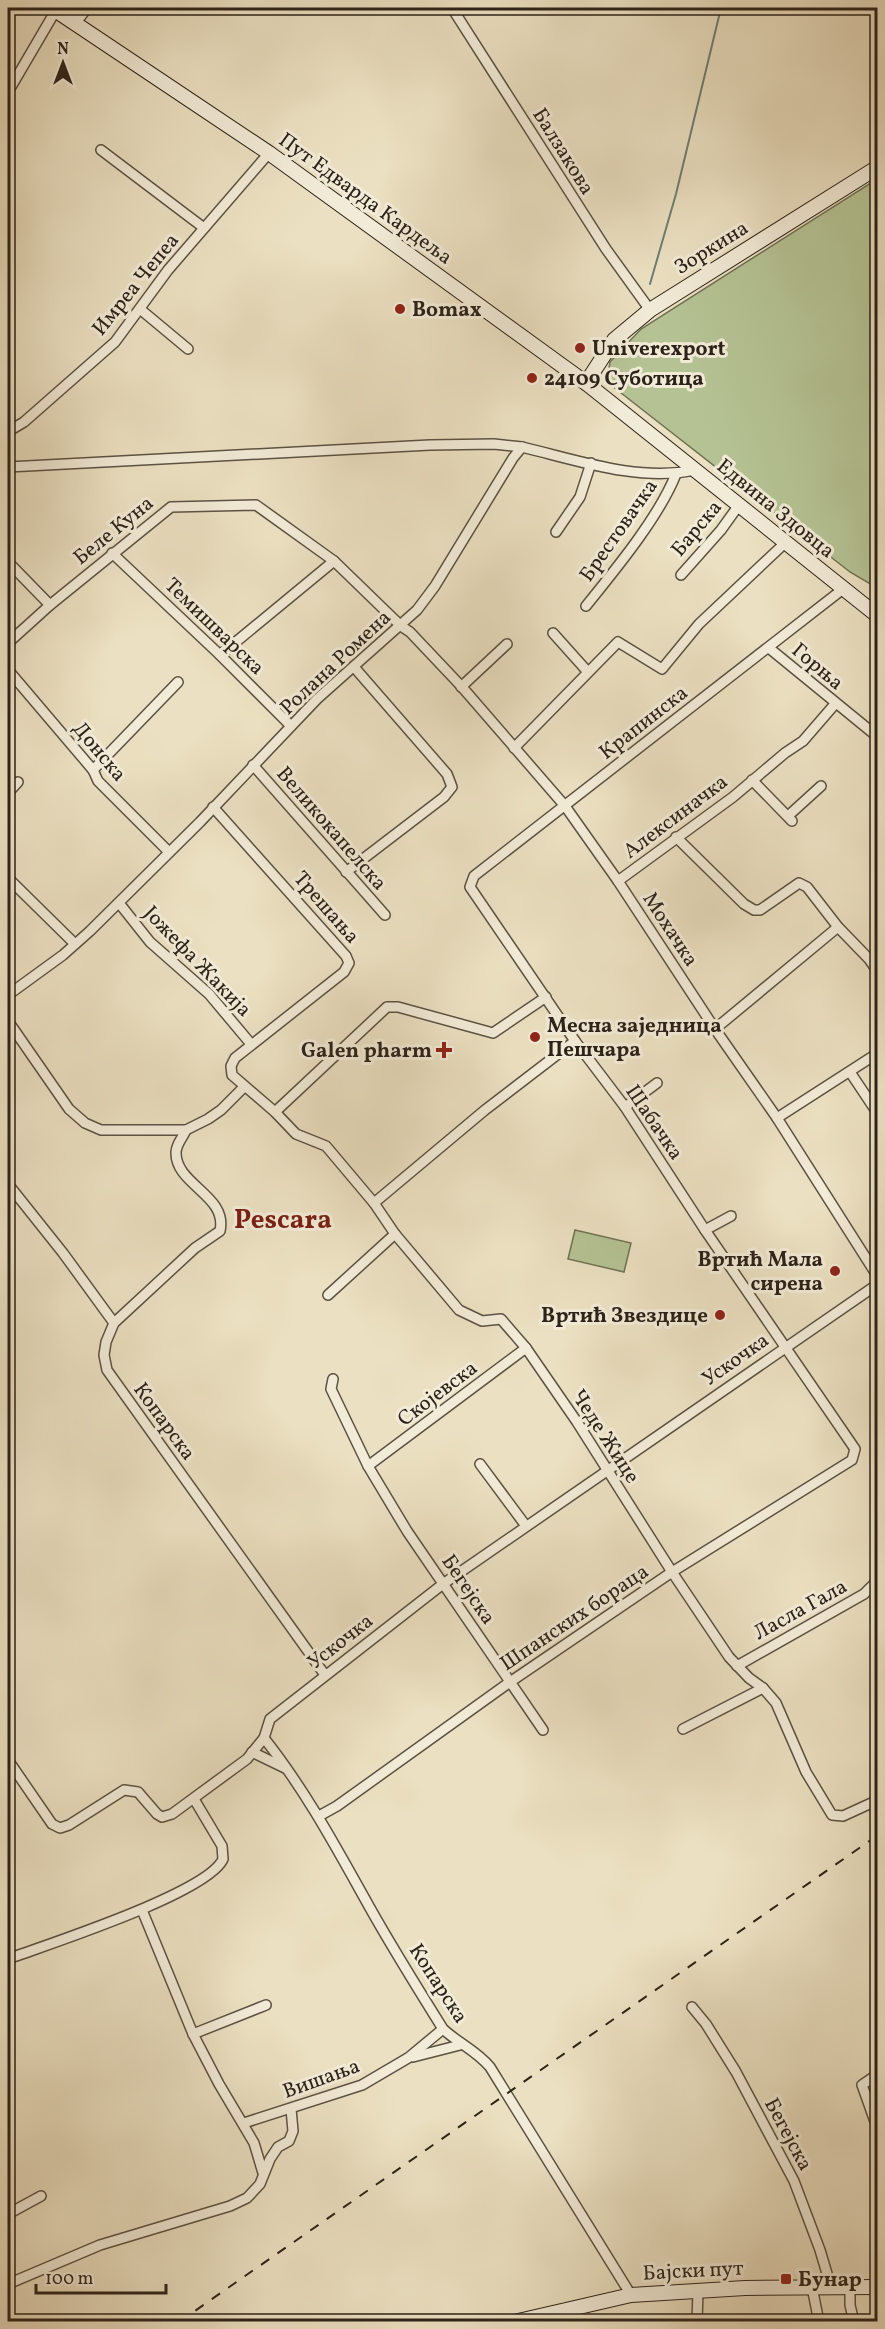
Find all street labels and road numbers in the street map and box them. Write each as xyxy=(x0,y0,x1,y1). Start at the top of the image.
street label: Балзакова xyxy=(525,103,601,201)
street label: Пут Едварда Кардеља xyxy=(272,126,458,272)
street label: Зоркина xyxy=(669,214,754,282)
street label: Имреа Чепеа xyxy=(86,228,186,342)
street label: Едвина Здовца xyxy=(710,452,840,566)
street label: Брестовачка xyxy=(573,474,665,588)
street label: Беле Куна xyxy=(68,490,160,573)
street label: Барска xyxy=(665,494,729,564)
street label: Темишварска xyxy=(158,572,270,682)
street label: Ролана Ромена xyxy=(274,604,398,722)
street label: Горња xyxy=(785,637,849,698)
street label: Крапинска xyxy=(593,679,694,767)
street label: Донска xyxy=(65,716,133,788)
street label: Великокапелска xyxy=(269,761,393,897)
street label: Алексиначка xyxy=(617,768,734,866)
street label: Трешања xyxy=(286,865,366,951)
street label: Мохачка xyxy=(635,887,705,973)
street label: Јожефа Жакија xyxy=(136,900,258,1024)
street label: Шабачка xyxy=(618,1079,690,1166)
street label: Ускочка xyxy=(696,1327,775,1394)
street label: Скојевска xyxy=(392,1355,484,1434)
street label: Копарска xyxy=(126,1377,202,1467)
street label: Чеде Жице xyxy=(563,1384,646,1490)
street label: Бегејска xyxy=(434,1549,502,1631)
street label: Шпанских бораца xyxy=(495,1558,655,1679)
street label: Ласла Гала xyxy=(749,1573,853,1648)
street label: Ускочка xyxy=(302,1607,380,1677)
street label: Копарска xyxy=(401,1938,474,2029)
street label: Вишања xyxy=(279,2052,364,2107)
street label: Бегејска xyxy=(756,2093,819,2176)
street label: Бајски пут xyxy=(642,2254,745,2289)

